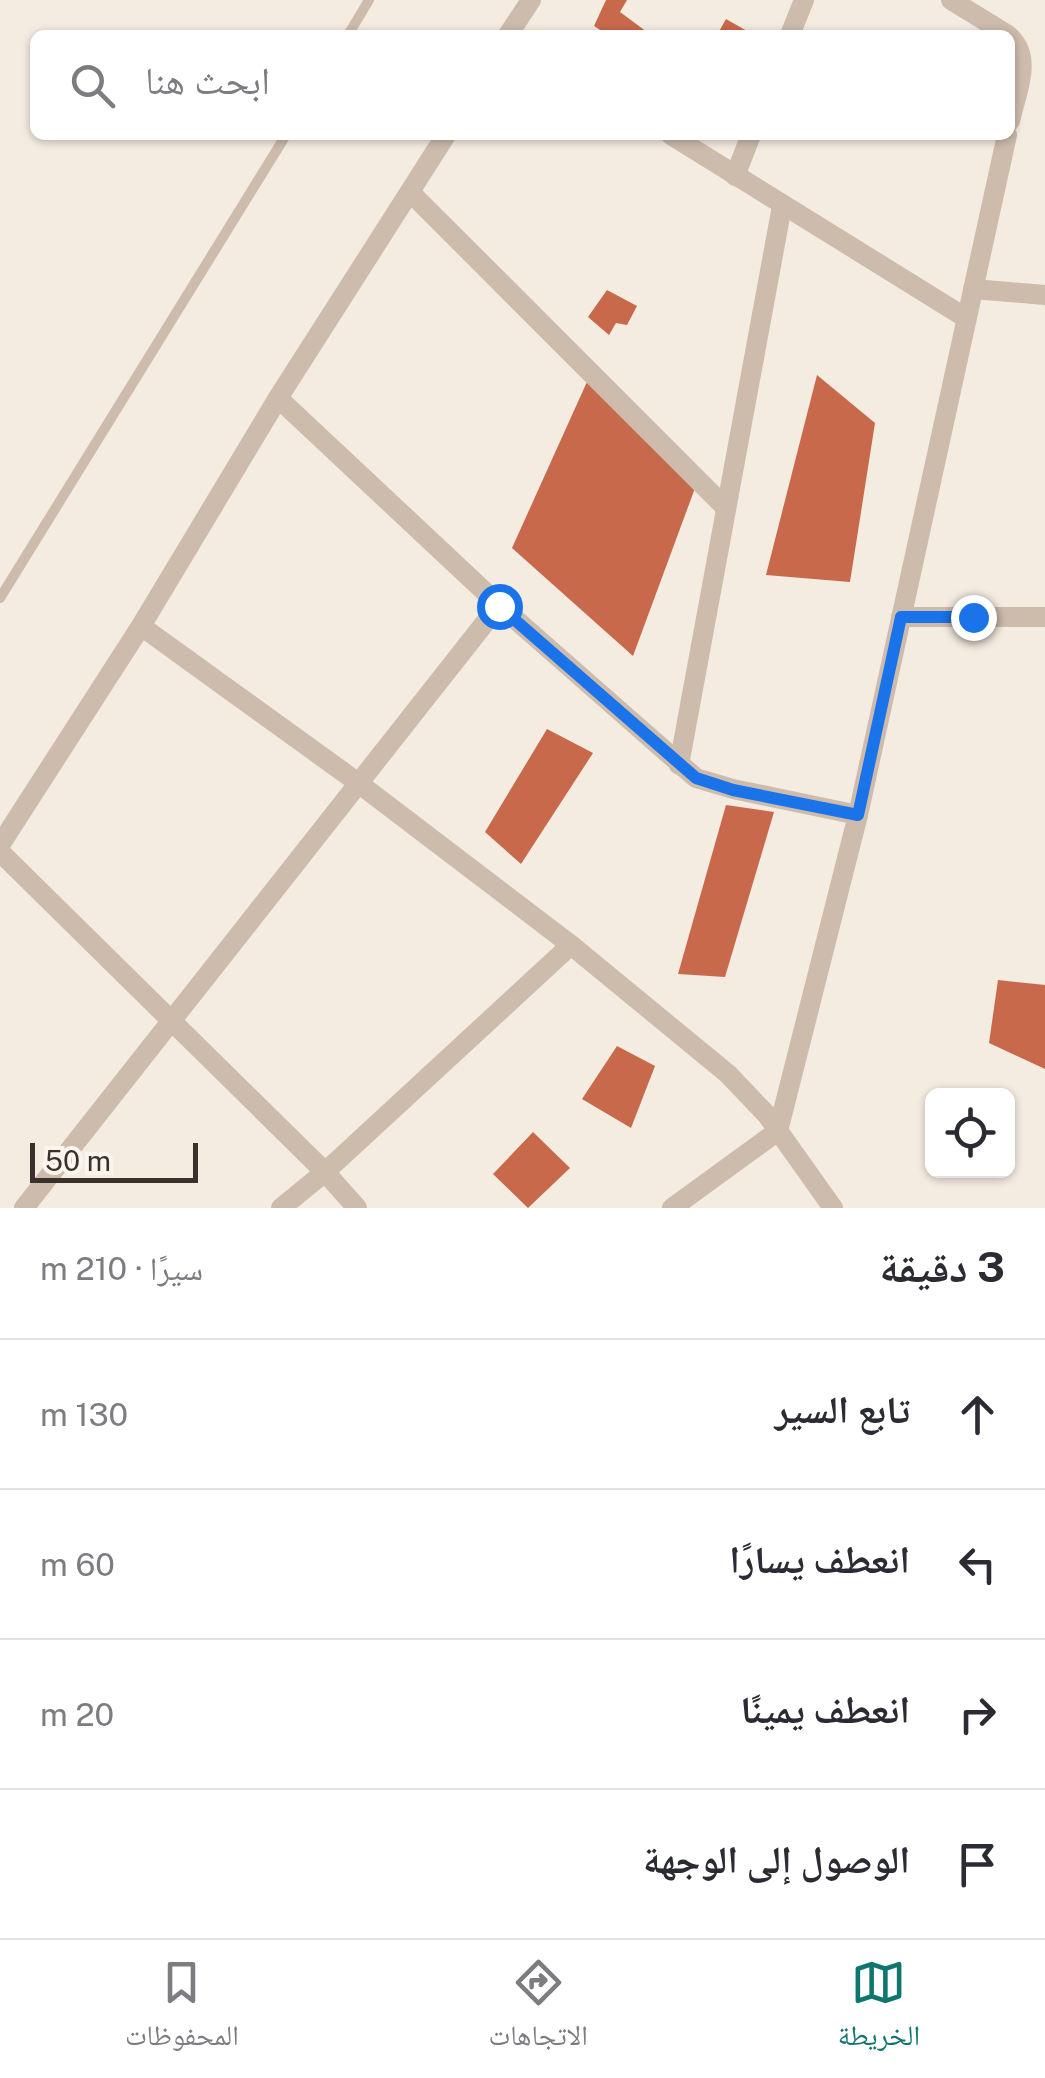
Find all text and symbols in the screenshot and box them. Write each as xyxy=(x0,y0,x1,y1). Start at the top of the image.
search box xyxy=(30,30,1015,140)
icon: search xyxy=(65,58,120,113)
text: ابحث هنا xyxy=(145,58,270,103)
route start xyxy=(477,584,523,630)
route end xyxy=(951,595,997,641)
map controls xyxy=(925,1088,1015,1178)
button: locate xyxy=(925,1088,1015,1178)
scale bar xyxy=(30,1138,198,1182)
text: 50 m xyxy=(45,1144,111,1177)
text: 3 دقيقة xyxy=(879,1242,1005,1291)
text: سيرًا · 210 m xyxy=(40,1250,203,1287)
text: تابع السير xyxy=(775,1387,910,1432)
icon: ahead xyxy=(950,1387,1005,1442)
text: 130 m xyxy=(40,1396,128,1433)
text: انعطف يسارًا xyxy=(729,1537,910,1582)
icon: left xyxy=(950,1537,1005,1592)
text: 60 m xyxy=(40,1546,115,1583)
text: انعطف يمينًا xyxy=(740,1687,910,1732)
icon: right xyxy=(950,1687,1005,1742)
text: 20 m xyxy=(40,1696,114,1733)
text: الوصول إلى الوجهة xyxy=(643,1837,910,1882)
icon: arrive xyxy=(950,1837,1005,1892)
tab: المحفوظات xyxy=(125,1955,239,2063)
tab: الاتجاهات xyxy=(489,1955,588,2063)
tab: الخريطة xyxy=(838,1955,920,2063)

